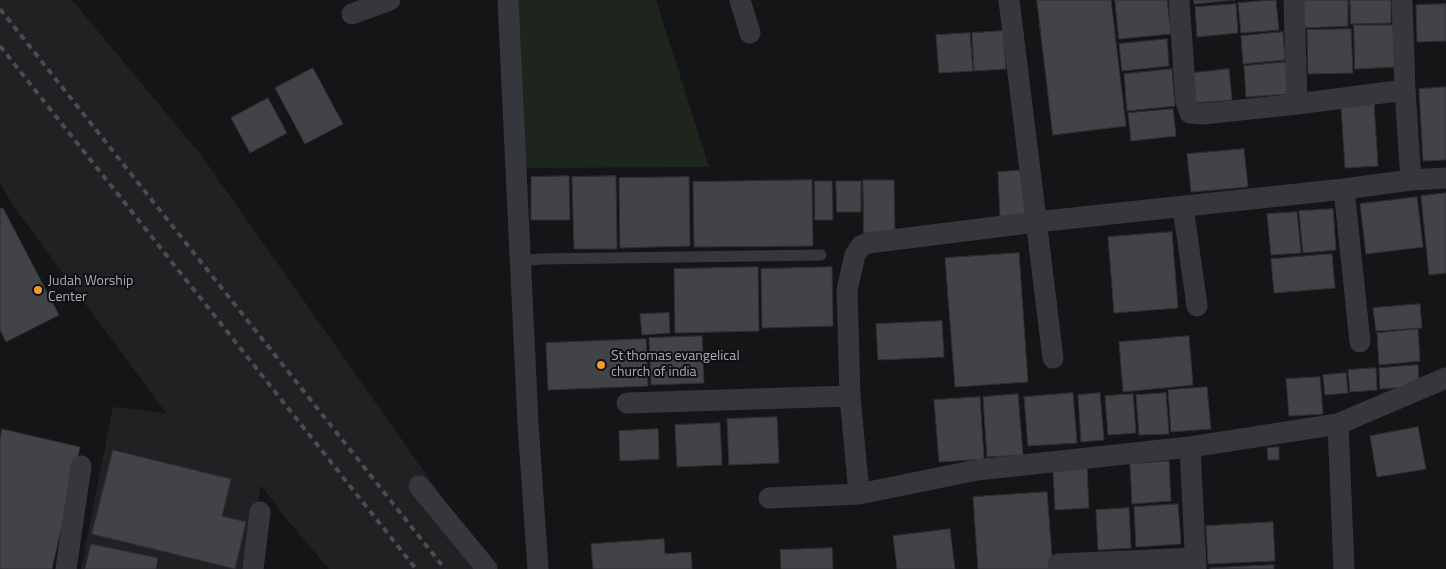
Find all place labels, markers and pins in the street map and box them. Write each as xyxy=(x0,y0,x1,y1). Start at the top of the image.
place label: Judah Worship Center xyxy=(48,274,133,306)
marker: Judah Worship Center xyxy=(32,284,44,296)
place label: St thomas evangelical church of india xyxy=(611,349,740,382)
marker: St thomas evangelical church of india xyxy=(595,359,607,371)

